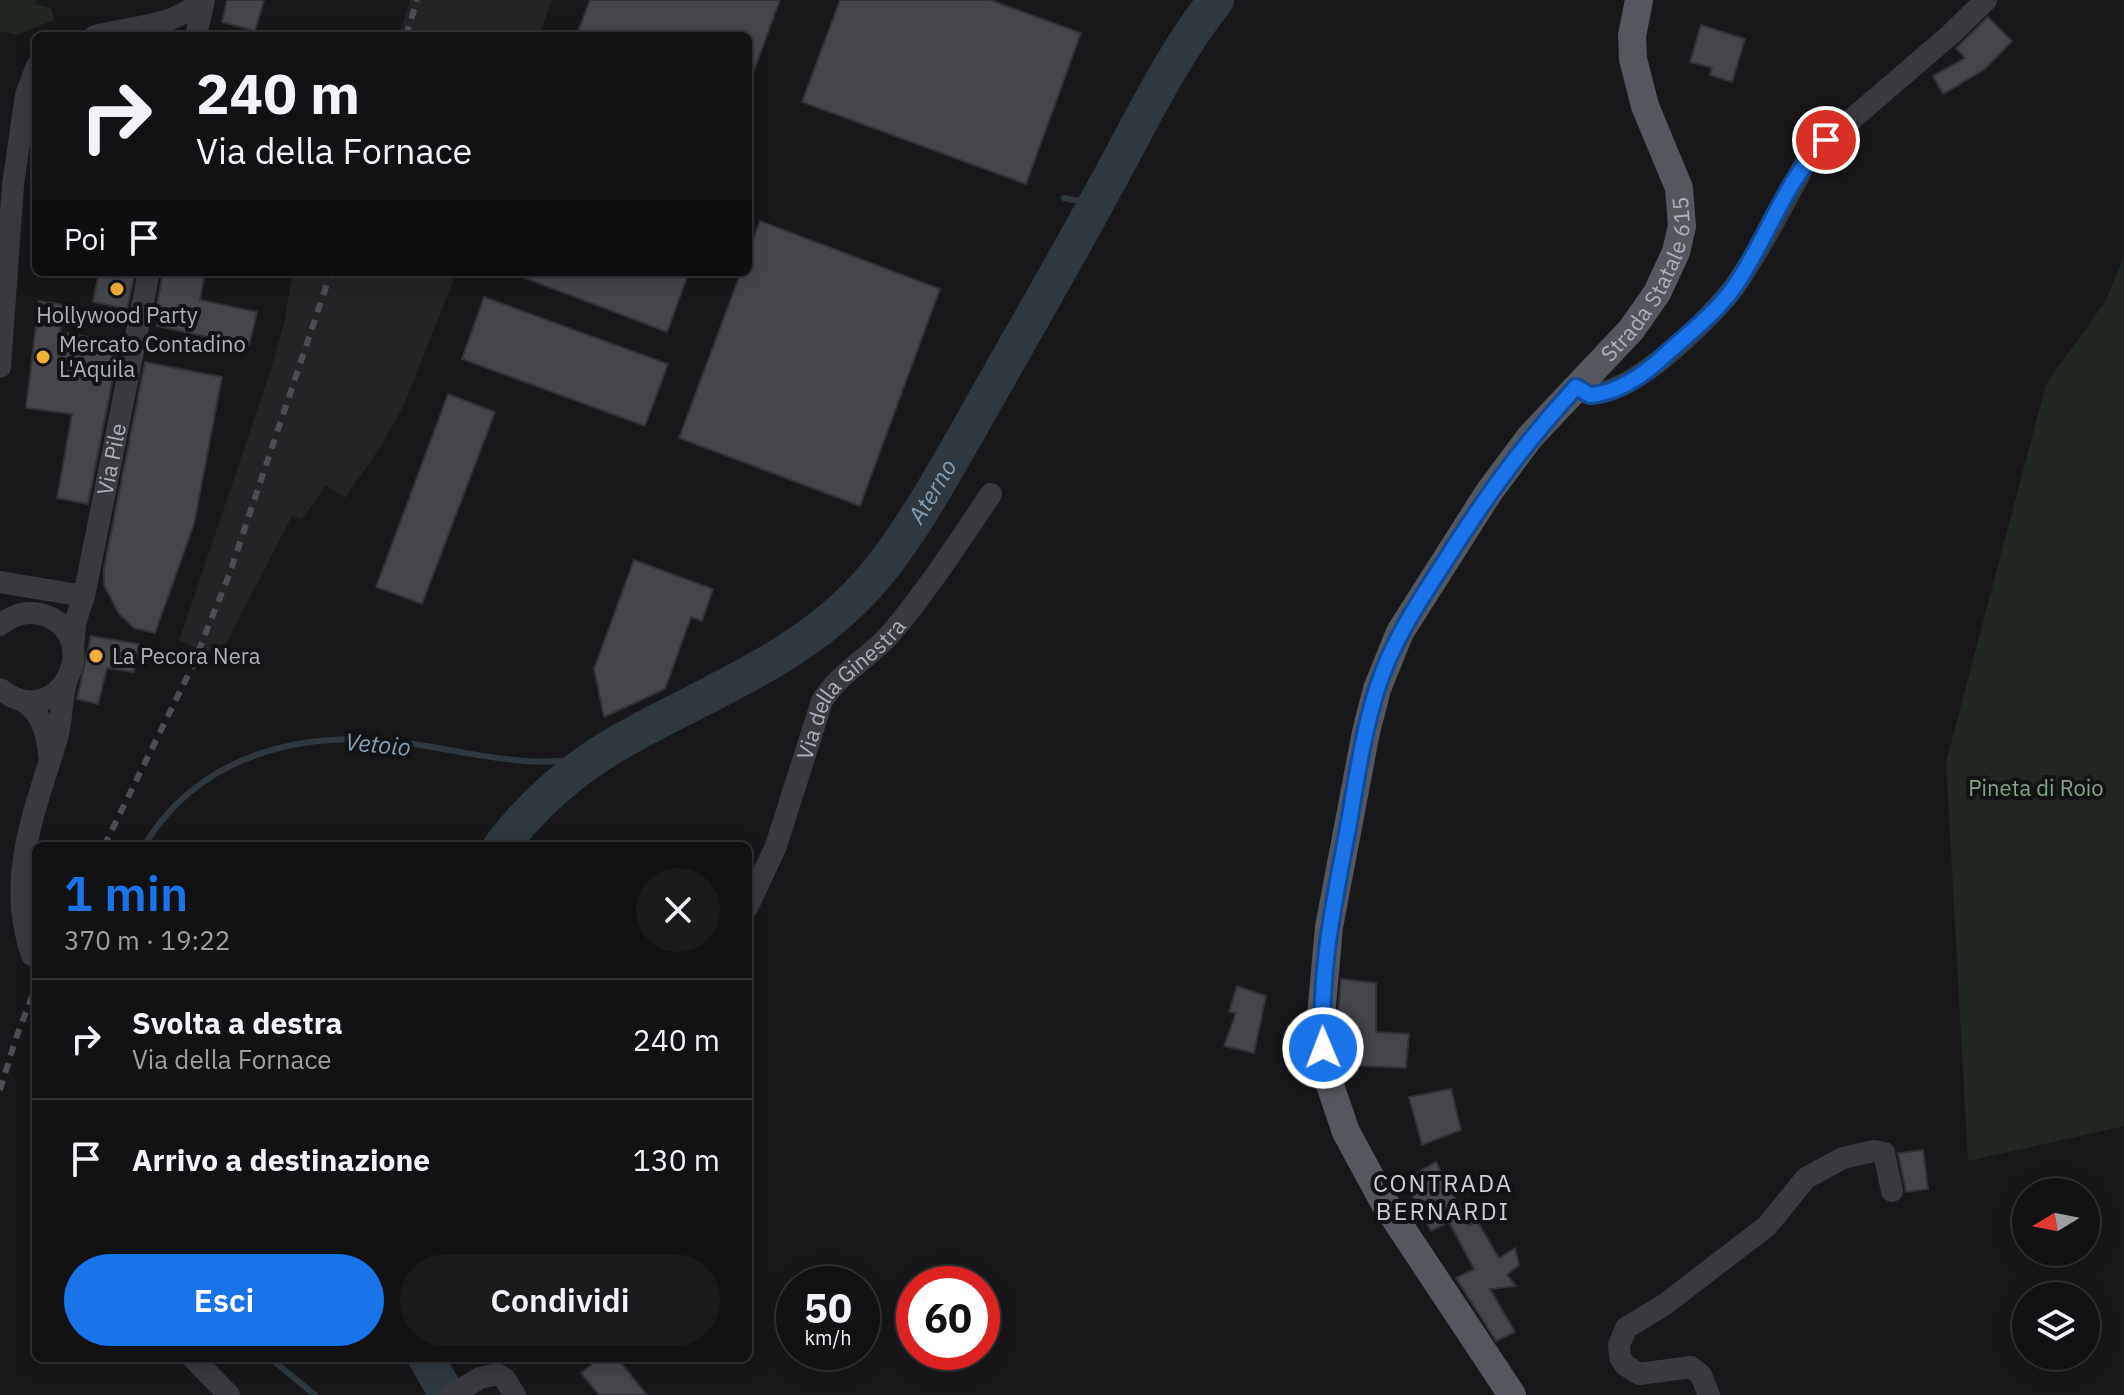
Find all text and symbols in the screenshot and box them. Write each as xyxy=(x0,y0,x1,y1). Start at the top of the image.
text: 240 m xyxy=(196,57,360,129)
icon: right xyxy=(64,64,168,168)
pin xyxy=(1792,106,1860,174)
icon: arrive xyxy=(1804,118,1848,162)
text: Via della Fornace xyxy=(196,127,472,174)
street label: Strada Statale 615 xyxy=(1594,196,1696,367)
icon: arrive xyxy=(122,216,166,260)
text: Poi xyxy=(64,219,106,258)
marker: Hollywood Party xyxy=(108,280,126,298)
place label: Hollywood Party xyxy=(36,300,198,329)
place label: Mercato Contadino L'Aquila xyxy=(59,329,246,383)
marker: Mercato Contadino L'Aquila xyxy=(34,348,52,366)
street label: Via Pile xyxy=(90,421,132,498)
water label: Aterno xyxy=(900,453,964,530)
street label: Via della Ginestra xyxy=(789,612,912,763)
place label: La Pecora Nera xyxy=(112,641,261,670)
marker: La Pecora Nera xyxy=(87,647,105,665)
water label: Vetoio xyxy=(344,725,412,763)
park label: Pineta di Roio xyxy=(1968,773,2104,802)
text: 1 min xyxy=(64,862,188,924)
button: close xyxy=(636,868,720,952)
text: 370 m · 19:22 xyxy=(64,923,230,957)
text: Svolta a destra xyxy=(132,1003,343,1042)
position arrow xyxy=(1281,1006,1365,1090)
icon: right xyxy=(64,1017,108,1061)
text: 240 m xyxy=(633,1020,720,1059)
text: Via della Fornace xyxy=(132,1042,332,1076)
icon: arrive xyxy=(64,1137,108,1181)
text: Arrivo a destinazione xyxy=(132,1140,430,1179)
text: 130 m xyxy=(633,1140,720,1179)
district label: CONTRADA BERNARDI xyxy=(1373,1167,1513,1227)
north arrow xyxy=(2012,1178,2100,1266)
map controls xyxy=(2012,1178,2100,1370)
button: Esci xyxy=(64,1254,384,1346)
button: Condividi xyxy=(400,1254,720,1346)
speed limit sign: 60 xyxy=(896,1266,1000,1370)
text: 50 xyxy=(804,1282,852,1334)
button: layers xyxy=(2012,1282,2100,1370)
text: km/h xyxy=(804,1324,852,1351)

